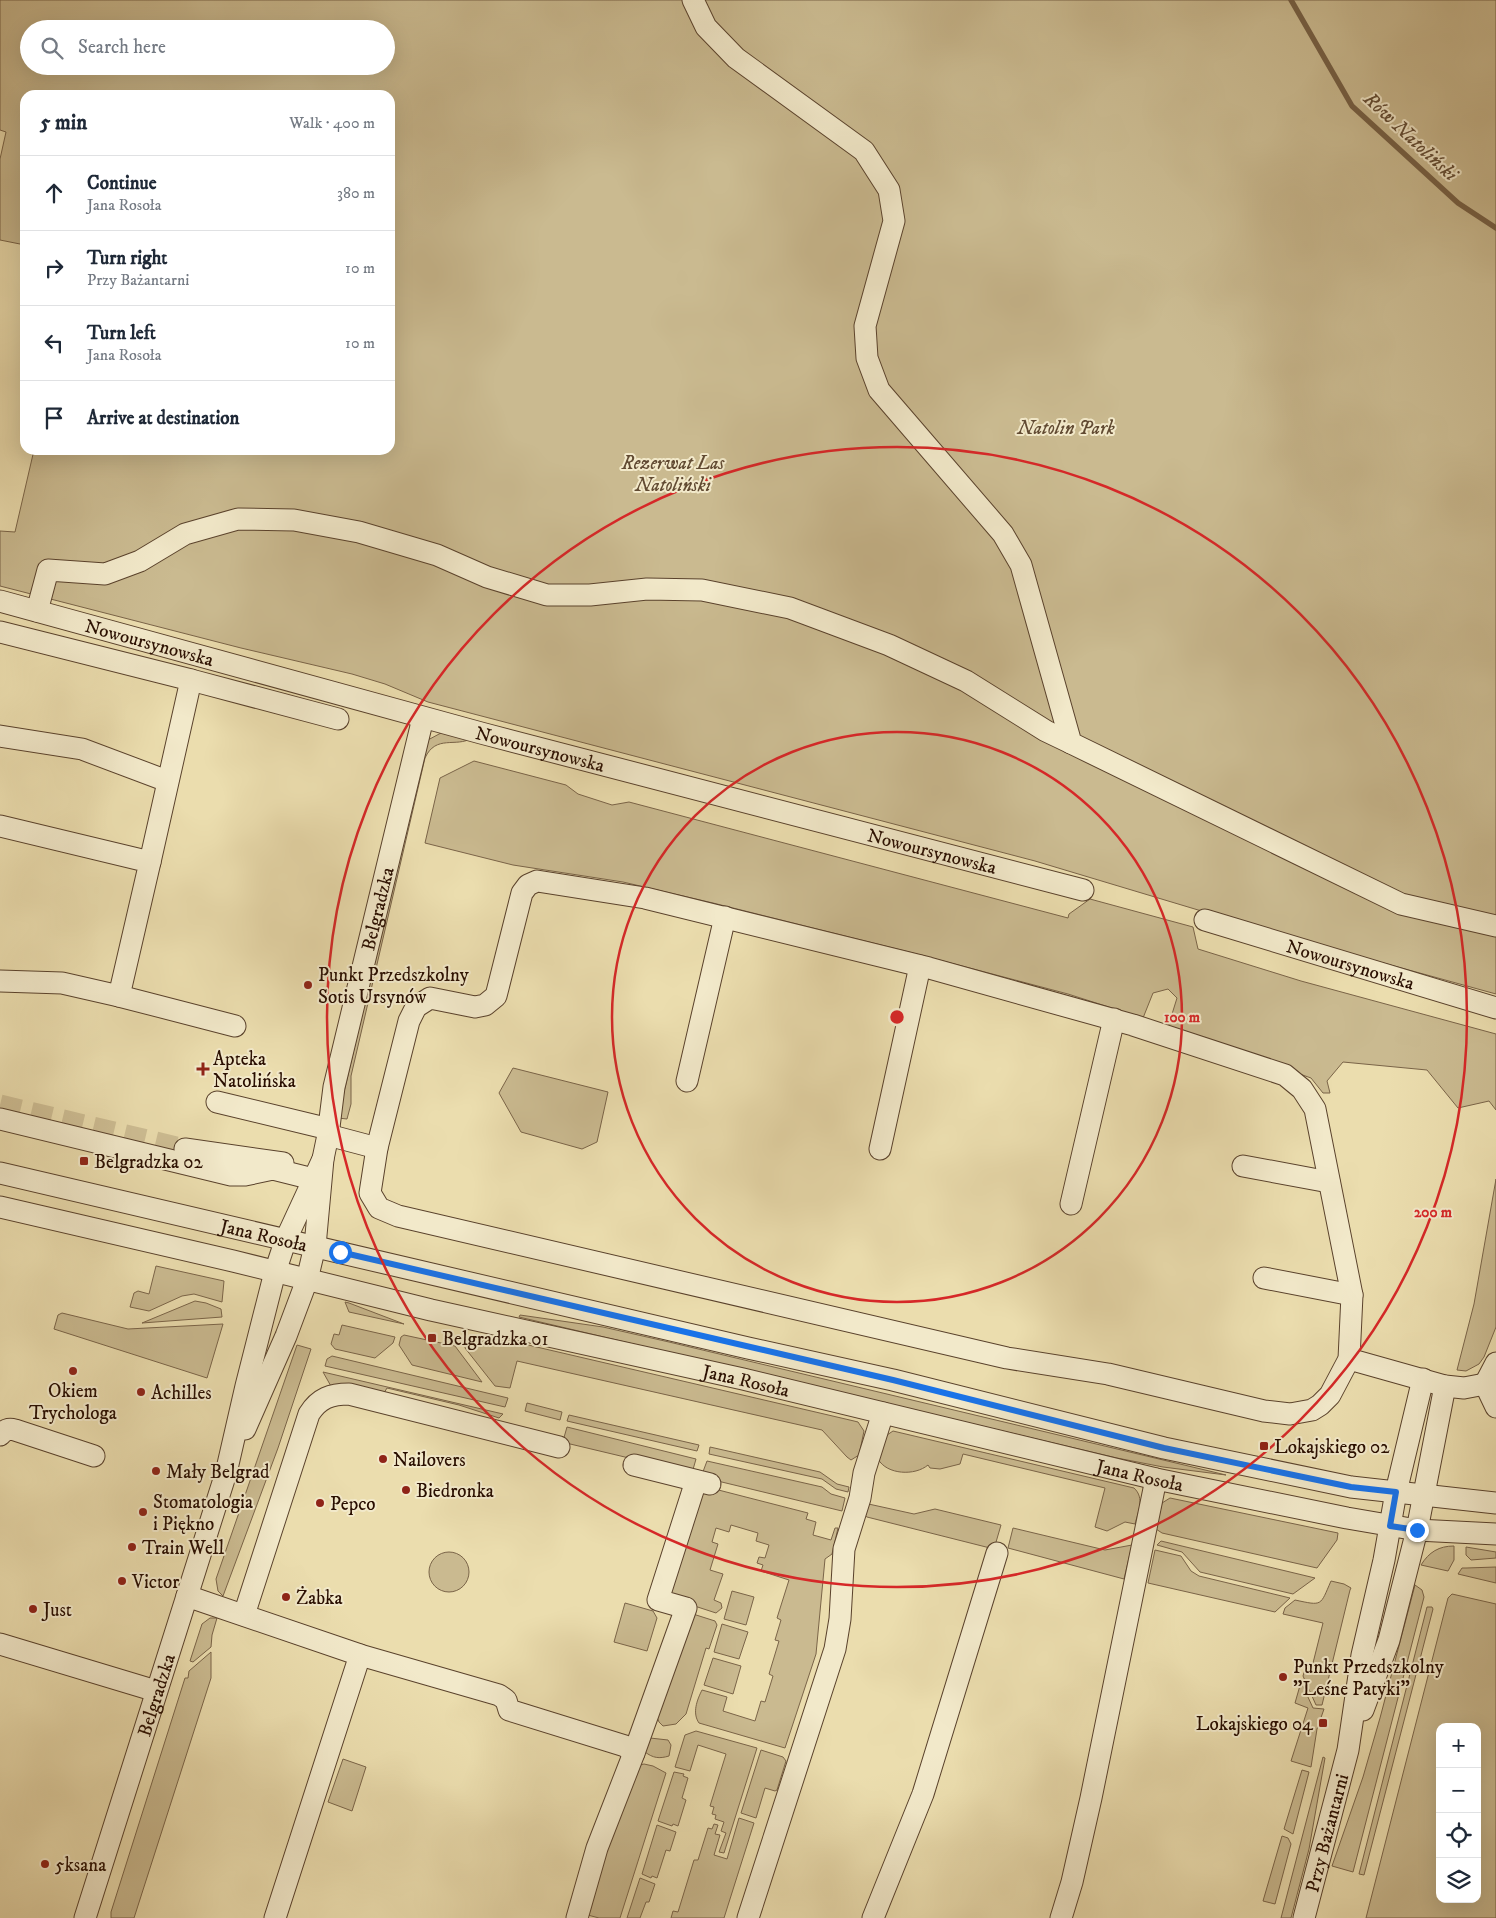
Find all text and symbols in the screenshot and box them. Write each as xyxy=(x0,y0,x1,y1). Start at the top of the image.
search box xyxy=(20,20,395,75)
icon: search xyxy=(38,34,66,62)
text: Search here xyxy=(78,36,166,59)
water label: Rów Natoliński xyxy=(1357,86,1464,188)
text: 5 min xyxy=(40,110,87,136)
text: Walk · 400 m xyxy=(289,113,375,133)
text: Continue xyxy=(87,172,157,195)
icon: ahead xyxy=(40,179,68,207)
text: 380 m xyxy=(337,183,375,203)
text: Jana Rosoła xyxy=(87,195,161,215)
text: Turn right xyxy=(87,247,167,270)
icon: right xyxy=(40,254,68,282)
text: 10 m xyxy=(345,258,375,278)
text: Przy Bażantarni xyxy=(87,270,189,290)
text: Turn left xyxy=(87,322,156,345)
icon: left xyxy=(40,329,68,357)
text: 10 m xyxy=(345,333,375,353)
text: Jana Rosoła xyxy=(87,345,161,365)
icon: arrive xyxy=(40,404,68,432)
text: Arrive at destination xyxy=(87,407,239,430)
park label: Natolin Park xyxy=(1016,417,1115,440)
park label: Rezerwat Las Natoliński xyxy=(621,452,726,497)
street label: Nowoursynowska xyxy=(82,615,216,672)
street label: Nowoursynowska xyxy=(473,722,607,778)
street label: Nowoursynowska xyxy=(865,824,999,880)
street label: Belgradzka xyxy=(357,865,400,953)
street label: Nowoursynowska xyxy=(1283,935,1417,996)
place label: Punkt Przedszkolny Sotis Ursynów xyxy=(318,964,470,1009)
marker: Punkt Przedszkolny Sotis Ursynów xyxy=(302,979,314,991)
centre of rings xyxy=(888,1008,906,1026)
text: 100 m xyxy=(1164,1008,1201,1027)
place label: Apteka Natolińska xyxy=(213,1048,296,1093)
marker: Apteka Natolińska xyxy=(197,1063,209,1075)
place label: Belgradzka 02 xyxy=(94,1151,203,1174)
marker: Belgradzka 02 xyxy=(78,1155,90,1167)
text: 200 m xyxy=(1414,1203,1453,1222)
street label: Jana Rosoła xyxy=(216,1214,309,1257)
route start xyxy=(329,1241,352,1264)
place label: Belgradzka 01 xyxy=(442,1328,548,1351)
marker: Belgradzka 01 xyxy=(426,1332,438,1344)
street label: Jana Rosoła xyxy=(698,1360,792,1403)
marker: Okiem Trychologa xyxy=(67,1365,79,1377)
place label: Okiem Trychologa xyxy=(29,1380,117,1425)
place label: Achilles xyxy=(151,1382,212,1405)
marker: Achilles xyxy=(135,1386,147,1398)
place label: Lokajskiego 02 xyxy=(1274,1436,1390,1459)
marker: Lokajskiego 02 xyxy=(1258,1440,1270,1452)
place label: Nailovers xyxy=(393,1449,466,1472)
marker: Nailovers xyxy=(377,1453,389,1465)
street label: Jana Rosoła xyxy=(1092,1454,1185,1497)
place label: Mały Belgrad xyxy=(166,1461,270,1484)
marker: Mały Belgrad xyxy=(150,1465,162,1477)
place label: Biedronka xyxy=(416,1480,494,1503)
marker: Biedronka xyxy=(400,1484,412,1496)
place label: Stomatologia i Piękno xyxy=(153,1491,253,1536)
place label: Pepco xyxy=(330,1493,376,1516)
marker: Pepco xyxy=(314,1497,326,1509)
marker: Stomatologia i Piękno xyxy=(137,1506,149,1518)
route end xyxy=(1406,1519,1429,1542)
place label: Train Well xyxy=(142,1537,225,1560)
marker: Train Well xyxy=(126,1541,138,1553)
place label: Victor xyxy=(131,1571,179,1594)
marker: Victor xyxy=(116,1575,128,1587)
place label: Żabka xyxy=(296,1586,343,1610)
marker: Żabka xyxy=(280,1591,292,1603)
place label: Just xyxy=(41,1599,72,1622)
marker: Just xyxy=(27,1603,39,1615)
street label: Belgradzka xyxy=(133,1651,181,1739)
place label: Punkt Przedszkolny "Leśne Patyki" xyxy=(1293,1656,1445,1701)
marker: Punkt Przedszkolny "Leśne Patyki" xyxy=(1277,1671,1289,1683)
place label: Lokajskiego 04 xyxy=(1196,1713,1314,1736)
marker: Lokajskiego 04 xyxy=(1317,1717,1329,1729)
map controls xyxy=(1436,1723,1481,1903)
button: + xyxy=(1436,1723,1481,1768)
button: − xyxy=(1436,1768,1481,1813)
street label: Przy Bażantarni xyxy=(1301,1771,1354,1895)
button: locate xyxy=(1436,1813,1481,1858)
place label: 5ksana xyxy=(55,1854,106,1877)
marker: 5ksana xyxy=(39,1858,51,1870)
button: layers xyxy=(1436,1858,1481,1903)

